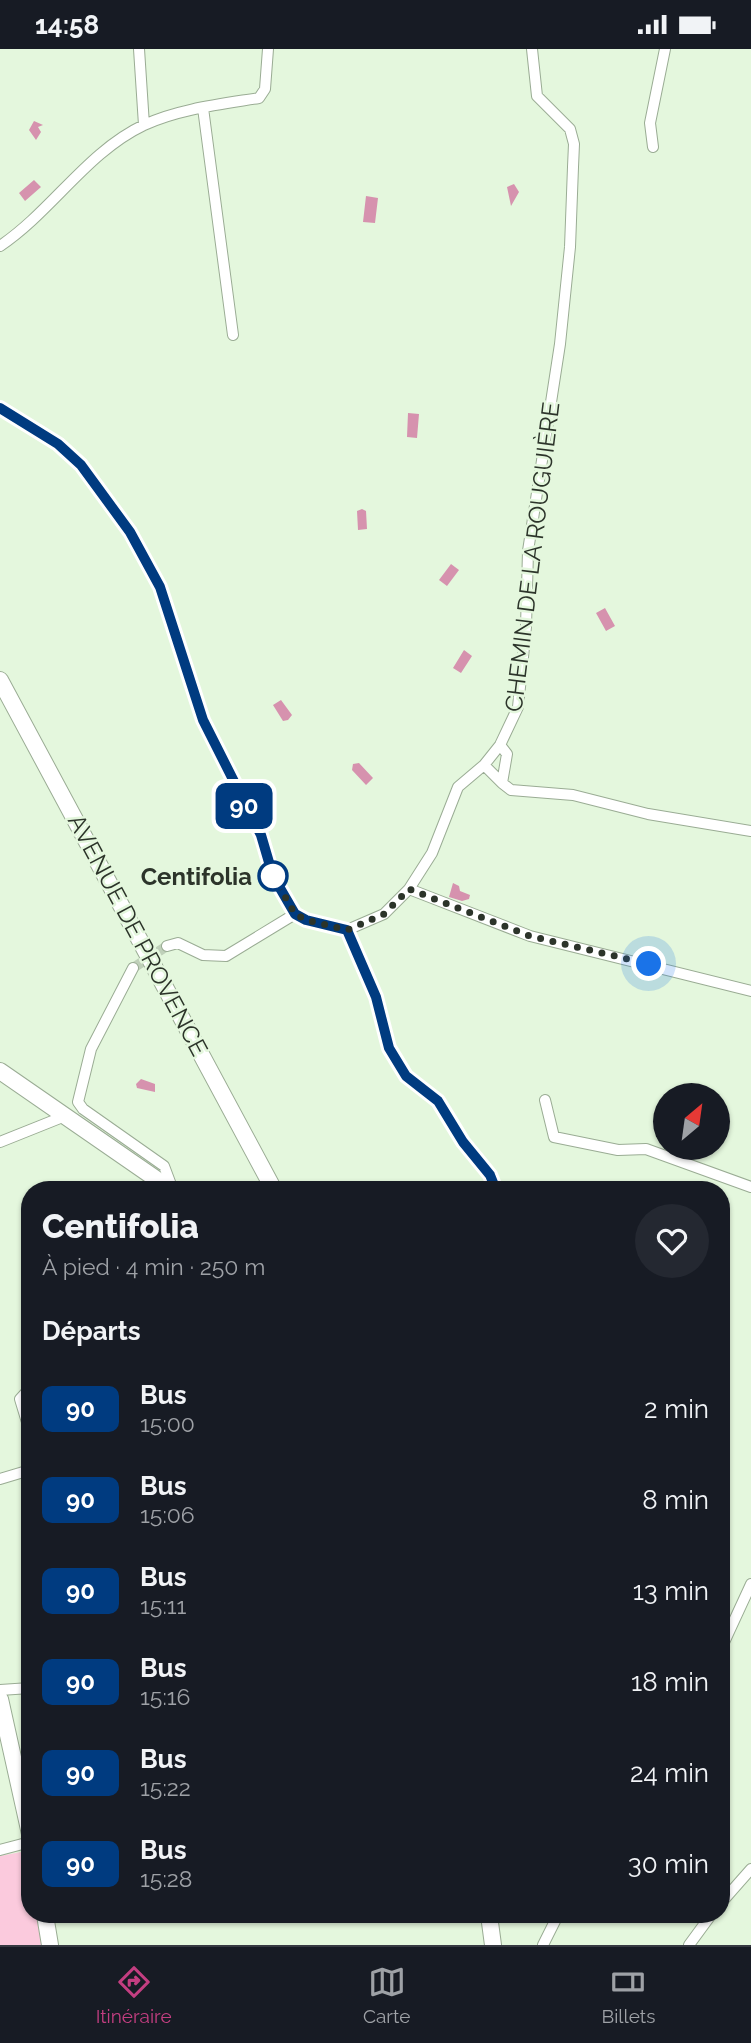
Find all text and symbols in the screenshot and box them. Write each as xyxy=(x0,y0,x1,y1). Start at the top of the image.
text: 14:58 xyxy=(35,10,99,40)
street label: CHEMIN DE LA ROUGUIÈRE xyxy=(499,400,565,714)
line badge: 90 xyxy=(212,783,276,829)
text: 90 xyxy=(230,791,258,820)
street label: AVENUE DE PROVENCE xyxy=(62,809,214,1061)
marker: Centifolia xyxy=(258,861,288,891)
place label: Centifolia xyxy=(141,862,252,891)
your location xyxy=(631,946,666,981)
north arrow xyxy=(653,1083,730,1160)
map controls xyxy=(653,1083,730,1160)
button: heart xyxy=(635,1204,709,1278)
text: Centifolia xyxy=(42,1207,199,1246)
text: À pied · 4 min · 250 m xyxy=(42,1253,265,1280)
text: Départs xyxy=(42,1316,141,1346)
text: Bus xyxy=(140,1380,187,1410)
text: 90 xyxy=(66,1394,95,1423)
text: 2 min xyxy=(644,1394,709,1424)
text: 15:00 xyxy=(140,1410,195,1437)
text: Bus xyxy=(140,1471,187,1501)
text: 90 xyxy=(66,1485,95,1514)
text: 8 min xyxy=(642,1485,709,1515)
text: 15:06 xyxy=(140,1501,195,1528)
text: Bus xyxy=(140,1562,187,1592)
text: 90 xyxy=(66,1576,95,1605)
text: 13 min xyxy=(633,1576,709,1606)
text: 15:11 xyxy=(140,1592,186,1619)
text: Bus xyxy=(140,1653,187,1683)
text: 90 xyxy=(66,1667,95,1696)
text: 18 min xyxy=(631,1667,709,1697)
text: 15:16 xyxy=(140,1683,190,1710)
text: Bus xyxy=(140,1744,187,1774)
text: 90 xyxy=(66,1758,95,1787)
text: 24 min xyxy=(630,1758,709,1788)
text: 15:22 xyxy=(140,1774,191,1801)
text: Bus xyxy=(140,1835,187,1865)
text: 90 xyxy=(66,1849,95,1878)
text: 30 min xyxy=(628,1849,709,1879)
text: 15:28 xyxy=(140,1865,192,1892)
tab: Itinéraire xyxy=(96,1963,172,2027)
tab: Carte xyxy=(363,1963,410,2027)
tab: Billets xyxy=(602,1963,655,2027)

